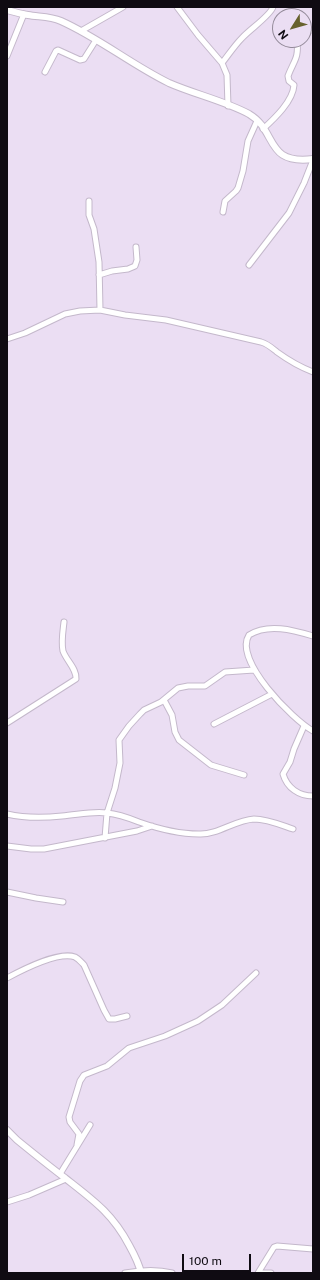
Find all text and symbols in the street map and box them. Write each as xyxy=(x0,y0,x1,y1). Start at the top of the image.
north arrow xyxy=(272,8,312,48)
text: N xyxy=(276,28,291,42)
scale bar xyxy=(184,1246,253,1272)
text: 100 m xyxy=(189,1254,222,1268)

